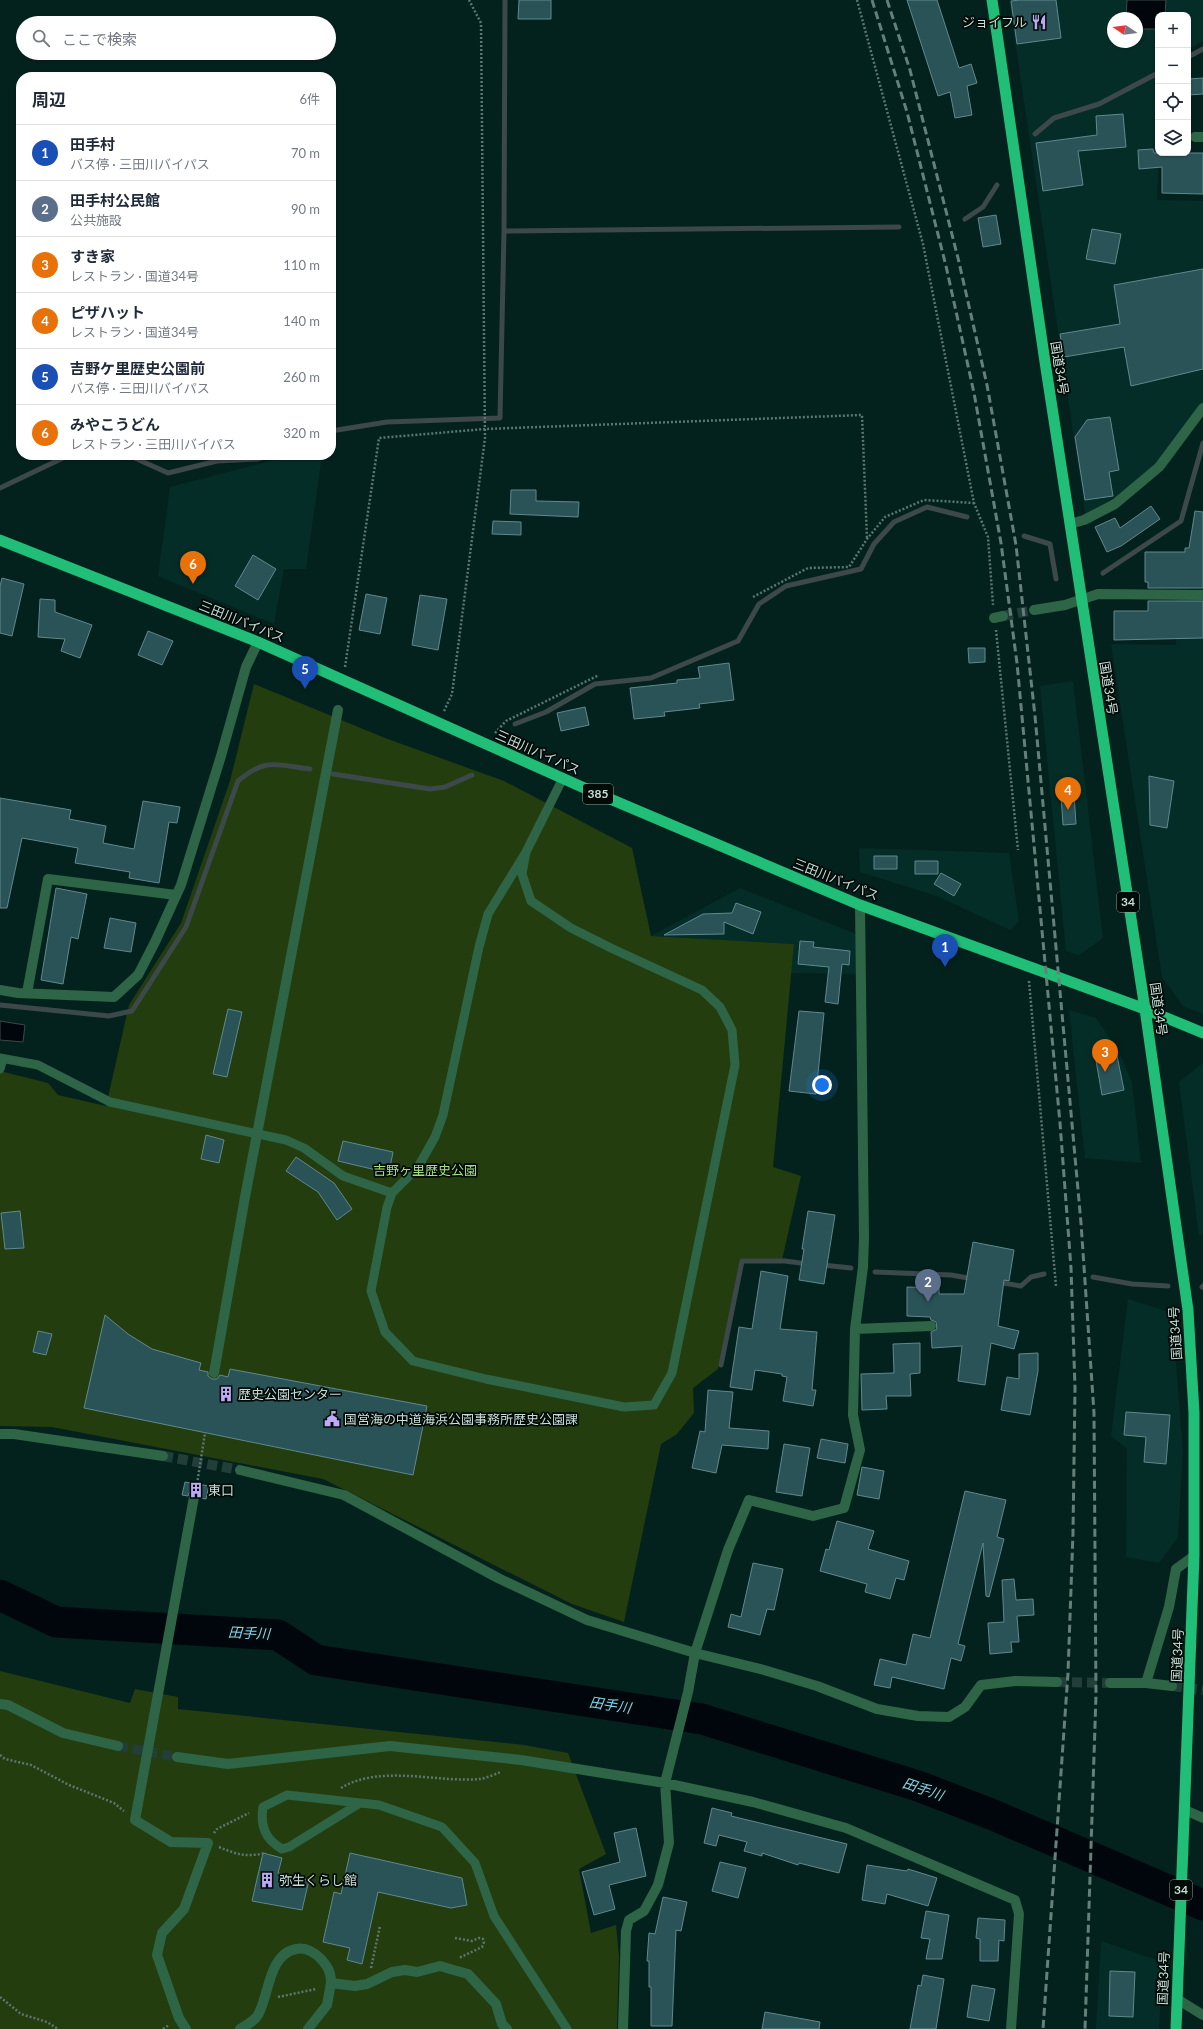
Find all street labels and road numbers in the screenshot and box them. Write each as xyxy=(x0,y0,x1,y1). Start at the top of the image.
street label: 国道34号 xyxy=(1048,340,1072,396)
street label: 三田川バイパス xyxy=(197,597,287,645)
street label: 国道34号 xyxy=(1097,660,1121,716)
street label: 三田川バイパス xyxy=(493,726,583,778)
road number: 385 xyxy=(583,784,613,804)
street label: 三田川バイパス xyxy=(791,855,881,903)
road number: 34 xyxy=(1117,892,1139,912)
street label: 国道34号 xyxy=(1147,981,1171,1037)
street label: 国道34号 xyxy=(1165,1305,1185,1361)
street label: 国道34号 xyxy=(1168,1628,1186,1682)
road number: 34 xyxy=(1170,1880,1192,1900)
street label: 国道34号 xyxy=(1154,1951,1172,2005)

